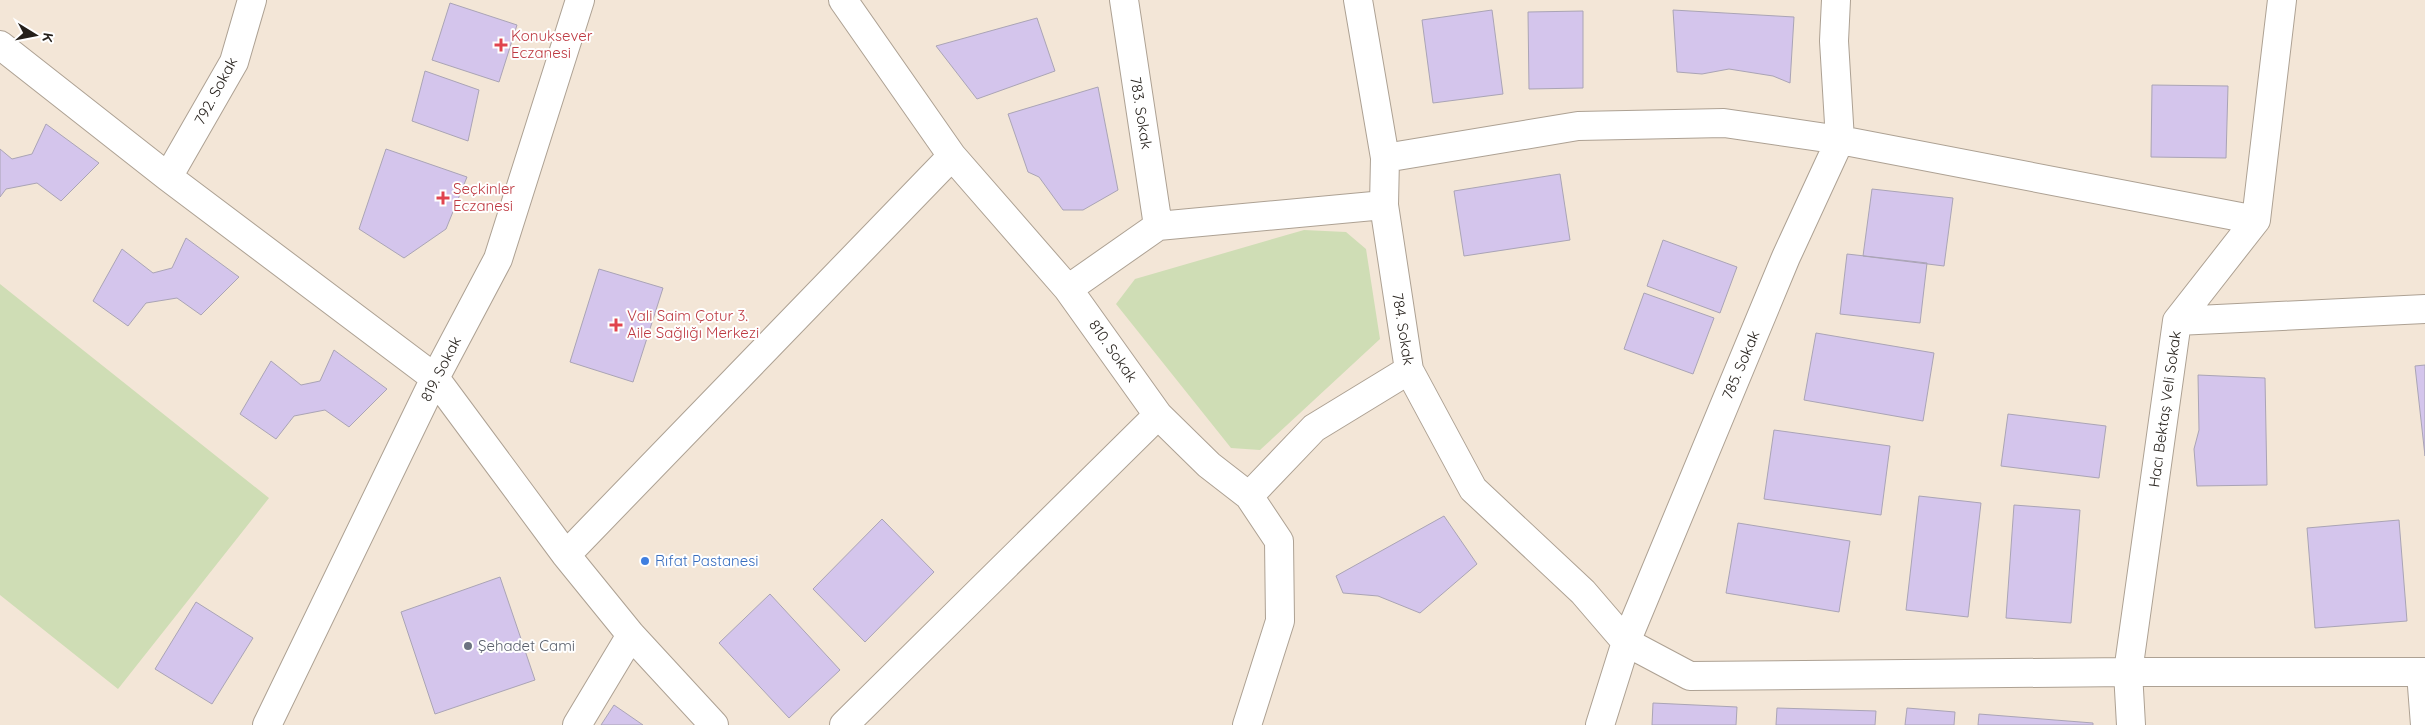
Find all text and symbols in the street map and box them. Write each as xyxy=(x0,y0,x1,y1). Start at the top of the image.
north arrow xyxy=(10,10,60,60)
place label: Konuksever Eczanesi xyxy=(511,26,593,62)
text: K xyxy=(38,31,57,43)
marker: Konuksever Eczanesi xyxy=(495,39,507,51)
street label: 792. Sokak xyxy=(190,54,241,128)
street label: 783. Sokak xyxy=(1126,75,1157,150)
place label: Seçkinler Eczanesi xyxy=(453,179,515,215)
marker: Seçkinler Eczanesi xyxy=(437,192,449,204)
street label: 784. Sokak xyxy=(1388,291,1419,367)
place label: Vali Saim Çotur 3. Aile Sağlığı Merkezi xyxy=(627,306,759,342)
street label: 810. Sokak xyxy=(1085,316,1142,386)
marker: Vali Saim Çotur 3. Aile Sağlığı Merkezi xyxy=(609,318,623,332)
street label: 785. Sokak xyxy=(1718,328,1764,402)
street label: Hacı Bektaş Veli Sokak xyxy=(2144,329,2185,488)
street label: 819. Sokak xyxy=(416,333,465,405)
place label: Rıfat Pastanesi xyxy=(655,551,759,570)
marker: Rıfat Pastanesi xyxy=(639,555,651,567)
place label: Şehadet Cami xyxy=(478,636,575,655)
marker: Şehadet Cami xyxy=(462,640,474,652)

